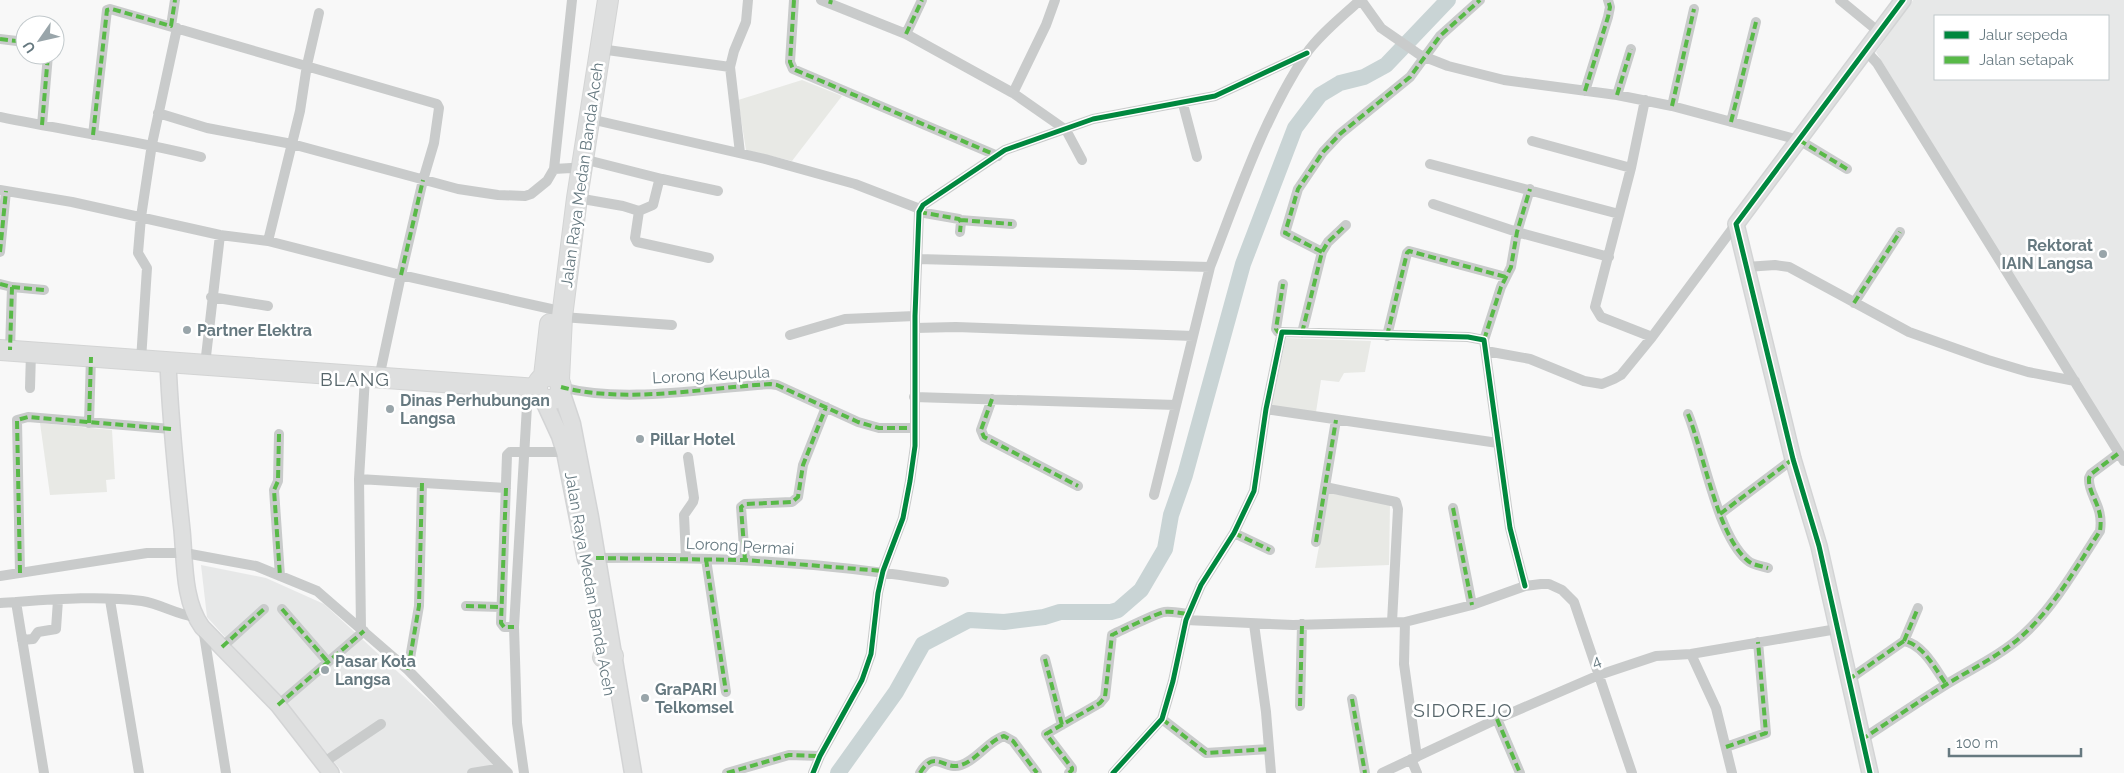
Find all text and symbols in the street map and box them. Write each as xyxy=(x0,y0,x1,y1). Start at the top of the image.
north arrow xyxy=(15,15,65,65)
legend xyxy=(1934,15,2109,80)
text: Jalur sepeda xyxy=(1979,26,2068,44)
text: U xyxy=(20,38,39,56)
text: Jalan setapak xyxy=(1979,51,2074,69)
street label: Jalan Raya Medan Banda Aceh xyxy=(557,61,607,289)
place label: Rektorat IAIN Langsa xyxy=(2002,236,2093,273)
marker: Rektorat IAIN Langsa xyxy=(2097,248,2109,260)
place label: Partner Elektra xyxy=(197,321,312,340)
marker: Partner Elektra xyxy=(181,324,193,336)
street label: Lorong Keupula xyxy=(652,362,770,388)
district label: BLANG xyxy=(320,368,390,390)
place label: Dinas Perhubungan Langsa xyxy=(400,391,550,428)
marker: Dinas Perhubungan Langsa xyxy=(384,403,396,415)
place label: Pillar Hotel xyxy=(650,430,736,449)
marker: Pillar Hotel xyxy=(634,433,646,445)
street label: Jalan Raya Medan Banda Aceh xyxy=(561,471,619,697)
street label: Lorong Permai xyxy=(685,534,795,558)
street label: 4 xyxy=(1589,650,1604,671)
place label: Pasar Kota Langsa xyxy=(335,652,416,689)
marker: Pasar Kota Langsa xyxy=(319,664,331,676)
place label: GraPARI Telkomsel xyxy=(655,680,735,717)
marker: GraPARI Telkomsel xyxy=(639,692,651,704)
district label: SIDOREJO xyxy=(1413,699,1513,721)
scale bar xyxy=(1949,726,2082,758)
text: 100 m xyxy=(1956,734,1998,752)

